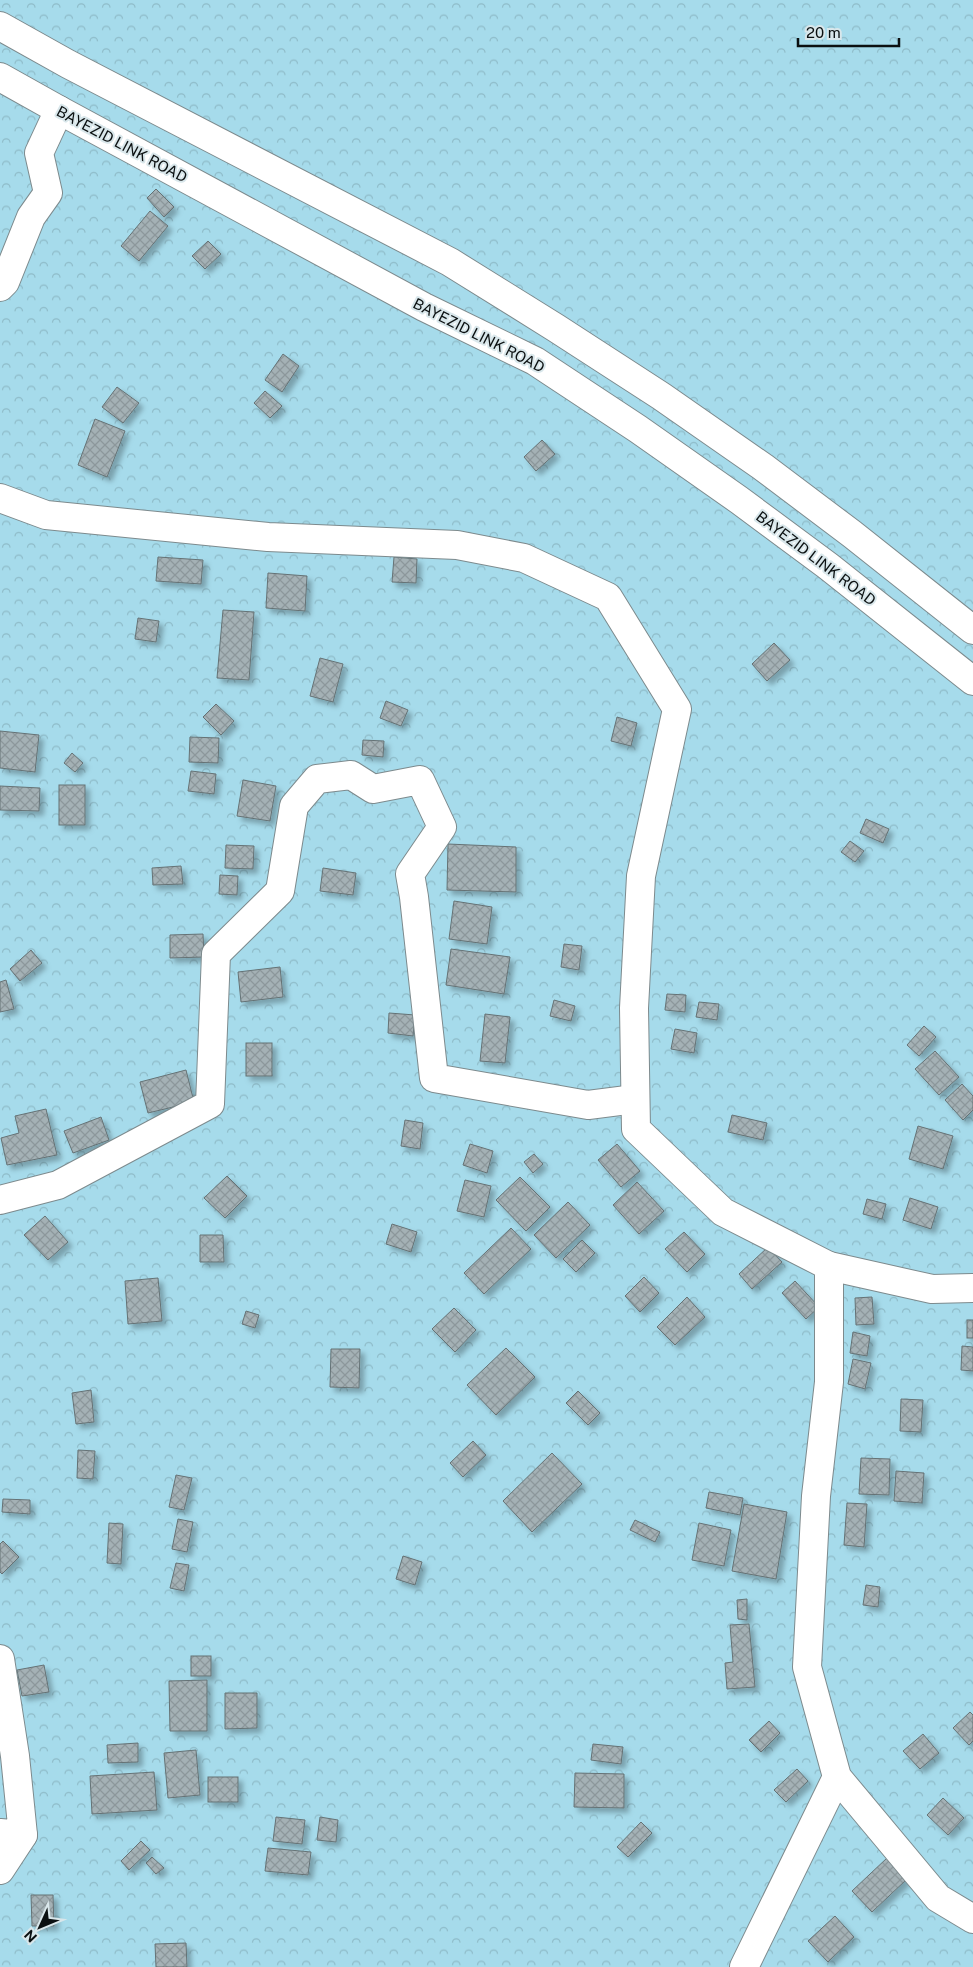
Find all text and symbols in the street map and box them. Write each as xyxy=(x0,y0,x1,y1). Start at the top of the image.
scale bar xyxy=(798,15,899,47)
text: 20 m xyxy=(806,24,841,41)
street label: BAYEZID LINK ROAD xyxy=(54,102,190,186)
street label: BAYEZID LINK ROAD xyxy=(410,294,548,376)
street label: BAYEZID LINK ROAD xyxy=(753,507,879,609)
north arrow xyxy=(15,1902,65,1952)
text: N xyxy=(21,1927,40,1946)

